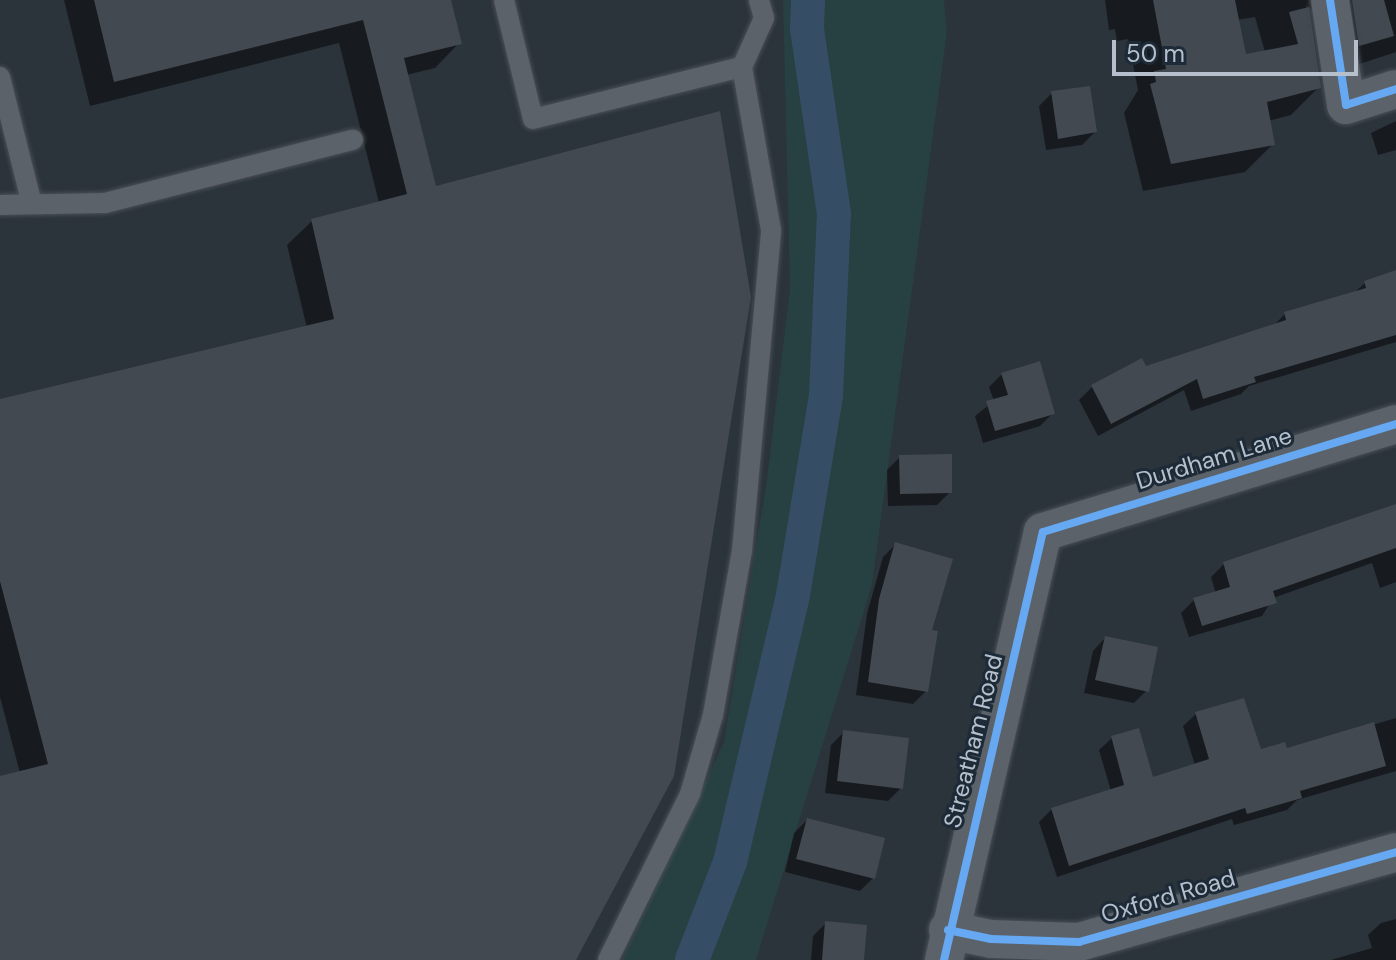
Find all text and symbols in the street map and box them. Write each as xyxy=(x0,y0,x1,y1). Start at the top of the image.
scale bar xyxy=(1116,24,1362,74)
text: 50 m xyxy=(1126,38,1185,69)
street label: Durdham Lane xyxy=(1133,421,1295,495)
street label: Streatham Road xyxy=(937,651,1009,831)
street label: Oxford Road xyxy=(1098,863,1238,929)

